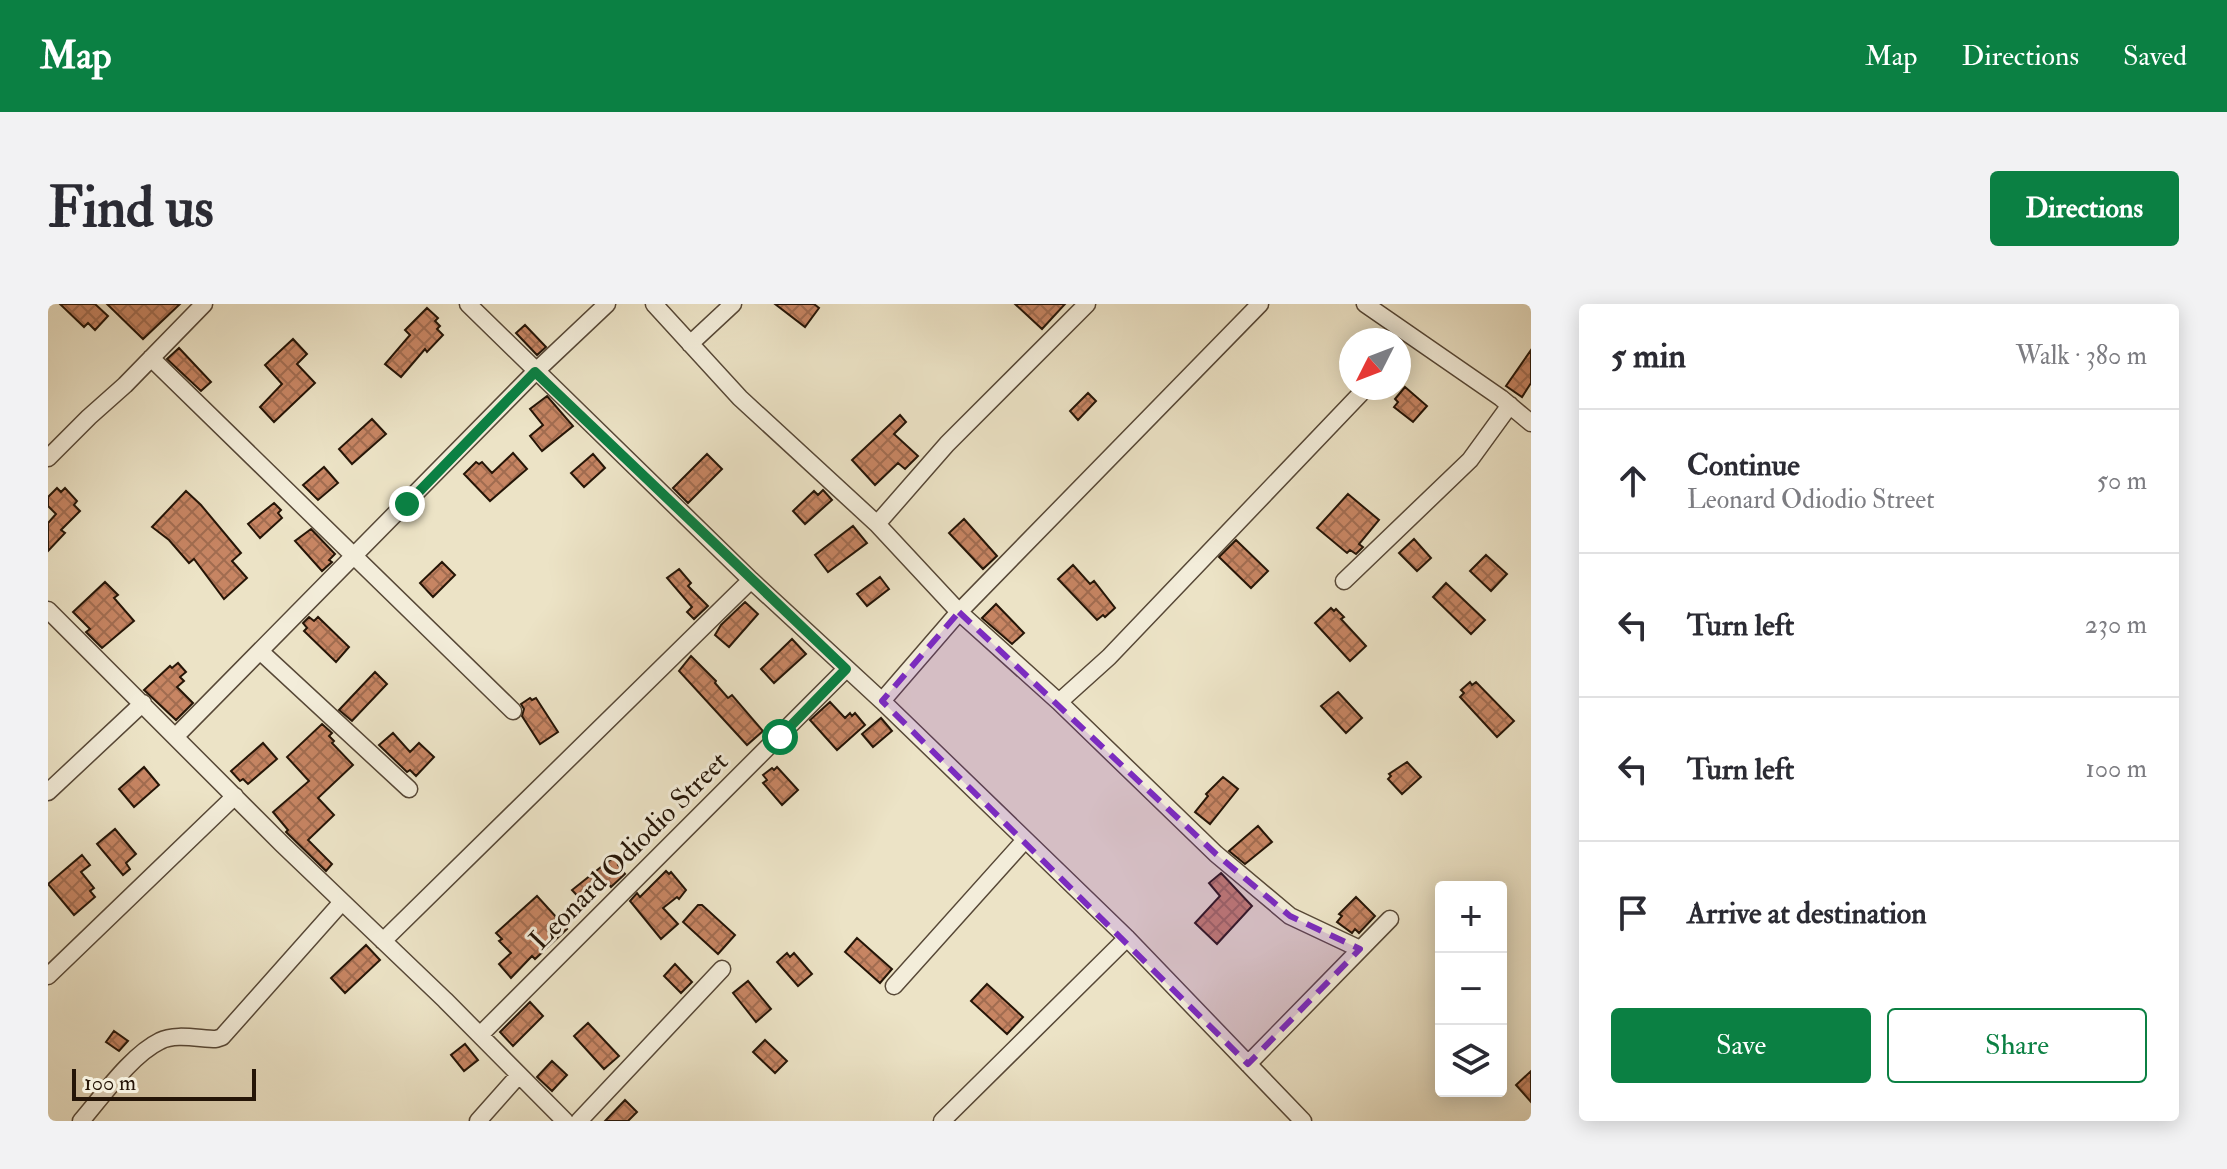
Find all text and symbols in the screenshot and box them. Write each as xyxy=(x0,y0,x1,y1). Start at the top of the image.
text: Map xyxy=(40,32,111,80)
text: Map xyxy=(1865,39,1918,74)
text: Directions xyxy=(1962,39,2079,74)
text: Saved xyxy=(2123,39,2187,74)
button: Directions xyxy=(1990,171,2179,246)
text: Find us xyxy=(48,173,214,244)
north arrow xyxy=(1339,328,1411,400)
text: 5 min xyxy=(1611,335,1686,378)
text: Walk · 380 m xyxy=(2016,340,2147,372)
text: Continue xyxy=(1687,447,1800,484)
icon: ahead xyxy=(1611,459,1655,503)
text: 50 m xyxy=(2097,465,2147,497)
text: Leonard Odiodio Street xyxy=(1687,484,1935,516)
route end xyxy=(389,486,425,522)
icon: left xyxy=(1611,603,1655,647)
text: Turn left xyxy=(1687,607,1794,644)
text: 230 m xyxy=(2085,609,2147,641)
route start xyxy=(762,719,798,755)
street label: Leonard Odiodio Street xyxy=(522,744,736,958)
icon: left xyxy=(1611,747,1655,791)
text: Turn left xyxy=(1687,751,1794,788)
text: 100 m xyxy=(2086,753,2147,785)
map controls xyxy=(1435,881,1507,1097)
button: + xyxy=(1435,881,1507,953)
icon: arrive xyxy=(1611,891,1655,935)
text: Arrive at destination xyxy=(1687,895,1927,932)
button: − xyxy=(1435,953,1507,1025)
button: Save xyxy=(1611,1008,1871,1083)
button: Share xyxy=(1887,1008,2147,1083)
button: layers xyxy=(1435,1025,1507,1097)
scale bar xyxy=(72,1065,256,1101)
text: 100 m xyxy=(84,1069,136,1097)

